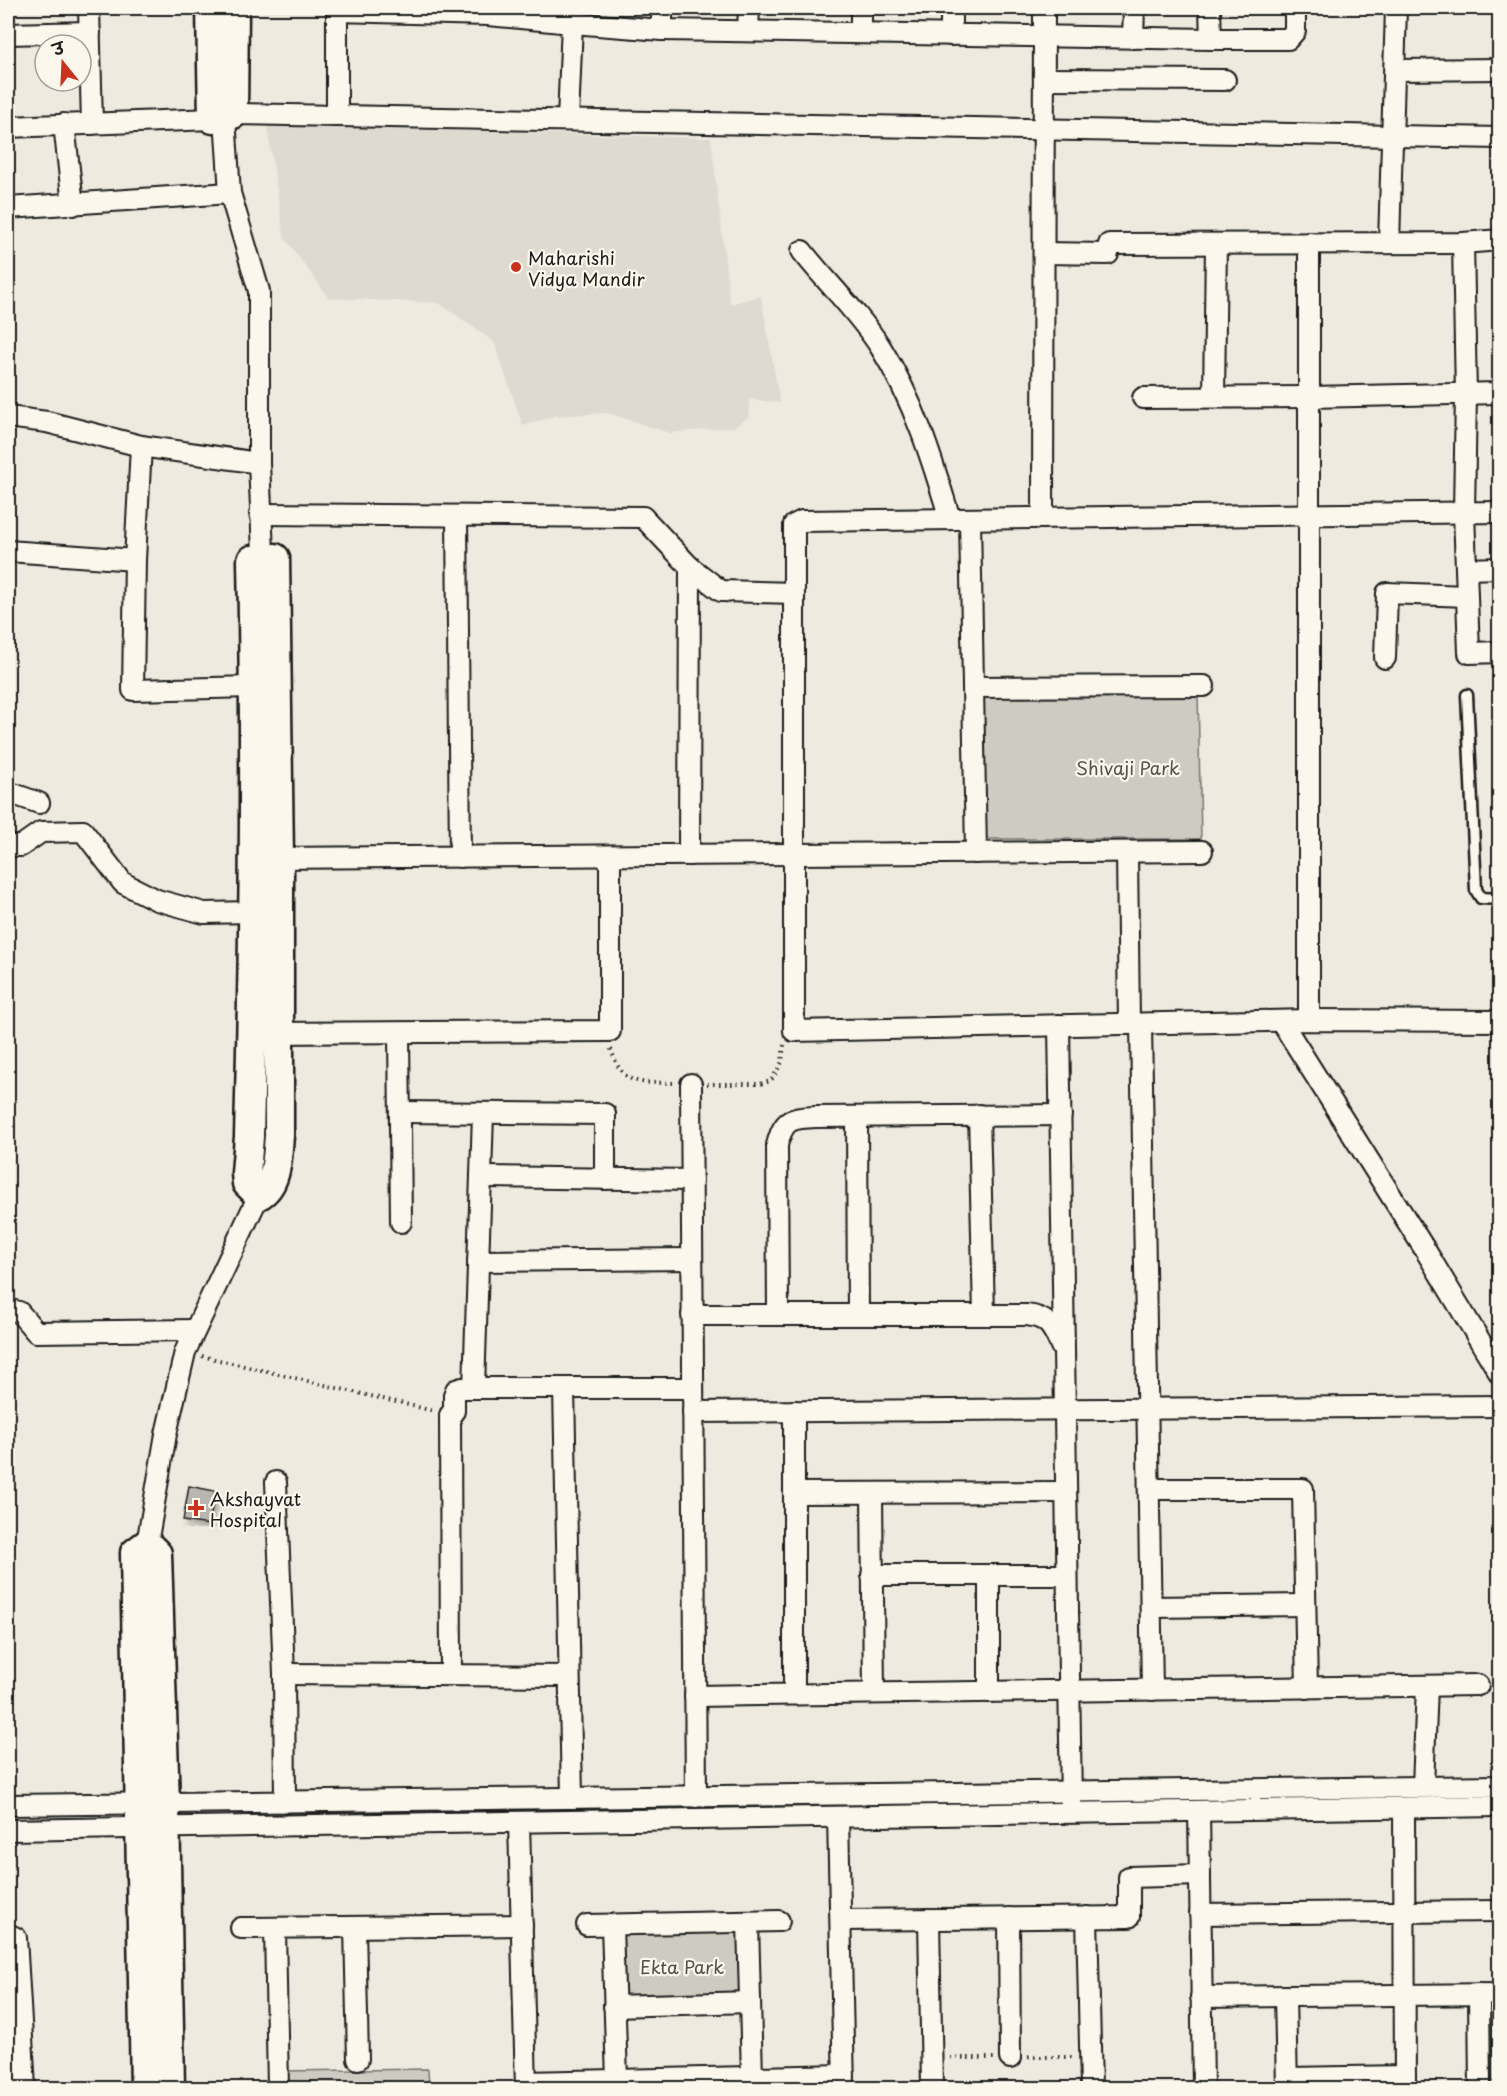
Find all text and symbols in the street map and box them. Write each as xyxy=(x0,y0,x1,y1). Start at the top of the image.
north arrow xyxy=(33,33,93,93)
text: उ xyxy=(47,34,68,61)
place label: Maharishi Vidya Mandir xyxy=(528,244,645,292)
marker: Maharishi Vidya Mandir xyxy=(509,260,523,274)
park label: Shivaji Park xyxy=(1076,754,1180,781)
place label: Akshayvat Hospital xyxy=(210,1485,301,1533)
marker: Akshayvat Hospital xyxy=(187,1499,205,1517)
park label: Ekta Park xyxy=(640,1953,724,1980)

